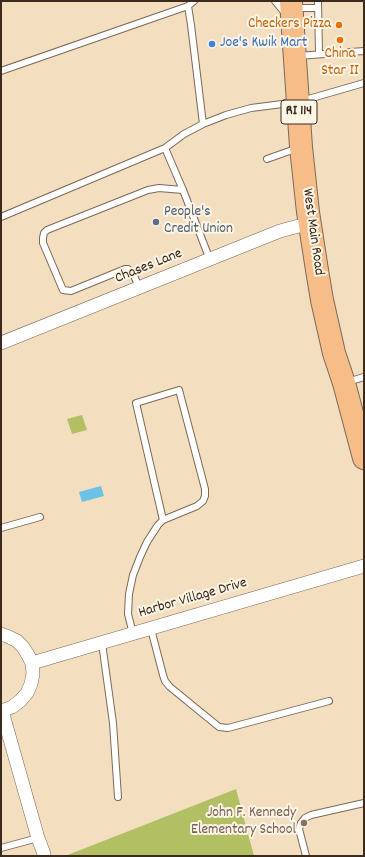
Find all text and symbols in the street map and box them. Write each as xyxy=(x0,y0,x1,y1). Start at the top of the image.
place label: Checkers Pizza xyxy=(248,16,331,34)
marker: Checkers Pizza xyxy=(334,20,344,30)
place label: Joe's Kwik Mart xyxy=(220,35,307,53)
marker: China Star II xyxy=(335,35,345,45)
marker: Joe's Kwik Mart xyxy=(207,39,217,49)
place label: China Star II xyxy=(321,46,359,81)
road number: RI 114 xyxy=(281,100,317,124)
street label: West Main Road xyxy=(297,187,327,277)
place label: People's Credit Union xyxy=(164,204,233,239)
marker: People's Credit Union xyxy=(151,217,161,227)
street label: Chases Lane xyxy=(113,245,185,289)
street label: Harbor Village Drive xyxy=(137,575,249,623)
place label: John F. Kennedy Elementary School xyxy=(191,805,296,840)
marker: John F. Kennedy Elementary School xyxy=(299,818,309,828)

